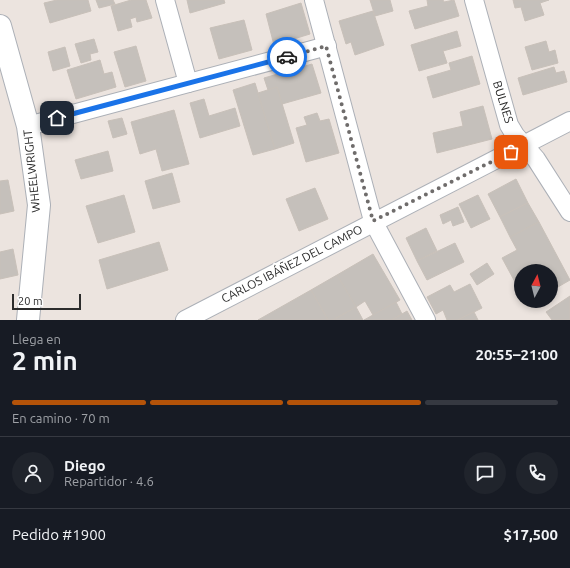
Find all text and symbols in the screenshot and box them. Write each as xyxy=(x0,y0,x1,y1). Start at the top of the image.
courier xyxy=(267,37,307,77)
icon: car xyxy=(276,46,298,68)
street label: BULNES xyxy=(491,79,516,125)
pin xyxy=(40,101,74,135)
icon: home xyxy=(46,107,68,129)
street label: WHEELWRIGHT xyxy=(21,129,42,213)
pin xyxy=(494,135,528,169)
icon: bag xyxy=(500,141,522,163)
street label: CARLOS IBÁÑEZ DEL CAMPO xyxy=(219,222,365,305)
north arrow xyxy=(514,264,558,308)
map controls xyxy=(514,264,558,308)
scale bar xyxy=(12,292,81,311)
text: 20 m xyxy=(18,295,42,307)
text: Llega en xyxy=(12,332,61,346)
text: 2 min xyxy=(12,346,78,375)
text: 20:55–21:00 xyxy=(475,346,558,363)
text: En camino · 70 m xyxy=(12,411,110,425)
button: person xyxy=(12,452,54,494)
button: chat xyxy=(464,452,506,494)
button: phone xyxy=(516,452,558,494)
text: Diego xyxy=(64,457,106,474)
text: Repartidor · 4.6 xyxy=(64,474,154,488)
text: Pedido #1900 xyxy=(12,526,106,543)
text: $17,500 xyxy=(504,526,558,543)

